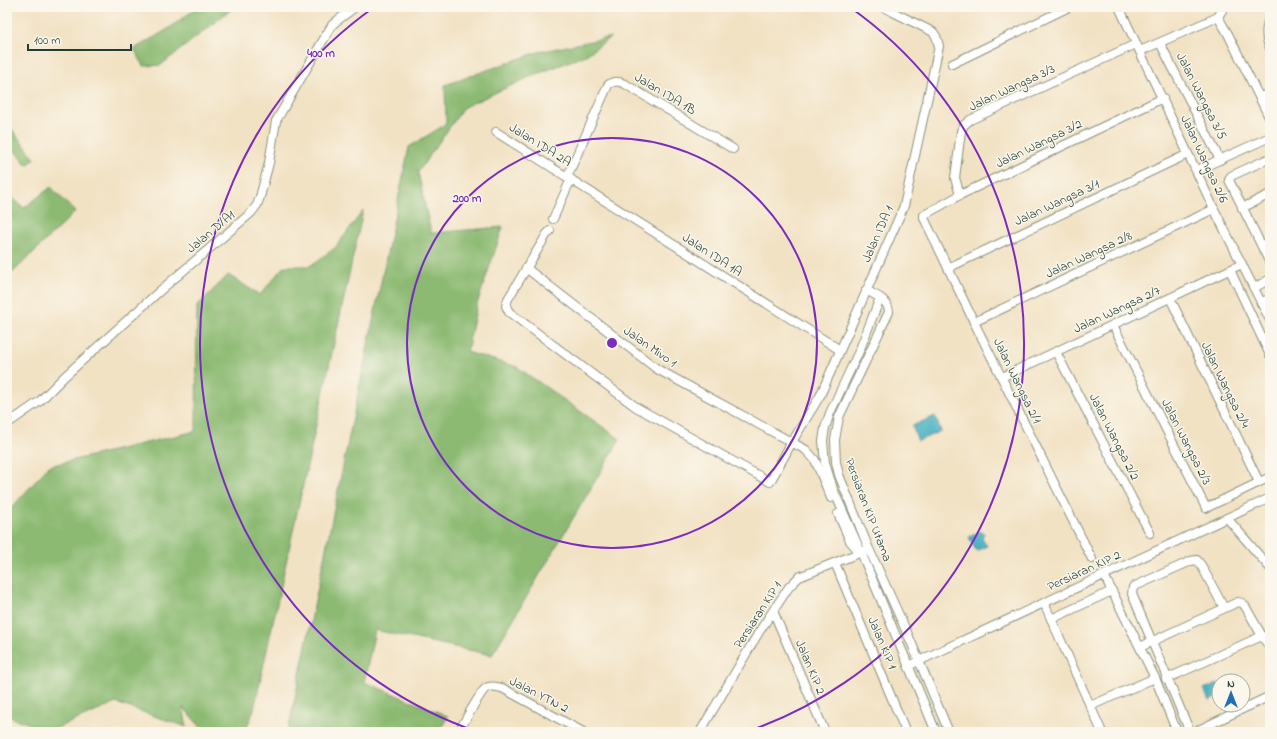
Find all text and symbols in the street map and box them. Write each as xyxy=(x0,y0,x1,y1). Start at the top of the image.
scale bar xyxy=(28,26,131,52)
text: 100 m xyxy=(34,32,61,50)
text: 400 m xyxy=(306,45,335,63)
street label: Jalan Wangsa 3/5 xyxy=(1170,49,1231,144)
street label: Jalan Wangsa 3/3 xyxy=(966,60,1059,117)
street label: Jalan IDA 1B xyxy=(631,68,700,120)
street label: Jalan Wangsa 2/6 xyxy=(1174,112,1233,207)
street label: Jalan Wangsa 3/2 xyxy=(992,115,1086,174)
street label: Jalan IDA 2A xyxy=(505,118,575,172)
street label: Jalan Wangsa 3/1 xyxy=(1011,175,1103,232)
text: 200 m xyxy=(452,190,482,208)
street label: Jalan IDA 1 xyxy=(857,203,899,265)
street label: Jalan D/A1 xyxy=(183,206,239,258)
street label: Jalan Wangsa 2/8 xyxy=(1042,227,1136,284)
street label: Jalan IDA 1A xyxy=(678,228,746,282)
street label: Jalan Wangsa 2/7 xyxy=(1070,281,1165,339)
street label: Jalan Mivo 1 xyxy=(619,322,681,372)
street label: Jalan Wangsa 2/1 xyxy=(987,335,1046,427)
centre of rings xyxy=(605,336,619,350)
street label: Jalan Wangsa 2/4 xyxy=(1195,338,1254,433)
street label: Jalan Wangsa 2/2 xyxy=(1083,390,1144,485)
street label: Jalan Wangsa 2/3 xyxy=(1155,396,1216,489)
street label: Persiaran KIP Utama xyxy=(840,456,896,564)
street label: Persiaran KIP 2 xyxy=(1044,545,1124,596)
street label: Persiaran KIP 1 xyxy=(729,578,787,652)
street label: Jalan KIP 1 xyxy=(862,614,902,672)
street label: Jalan KIP 2 xyxy=(790,637,830,698)
street label: Jalan YTN 2 xyxy=(506,672,572,718)
north arrow xyxy=(1211,673,1251,713)
text: N xyxy=(1227,676,1235,692)

